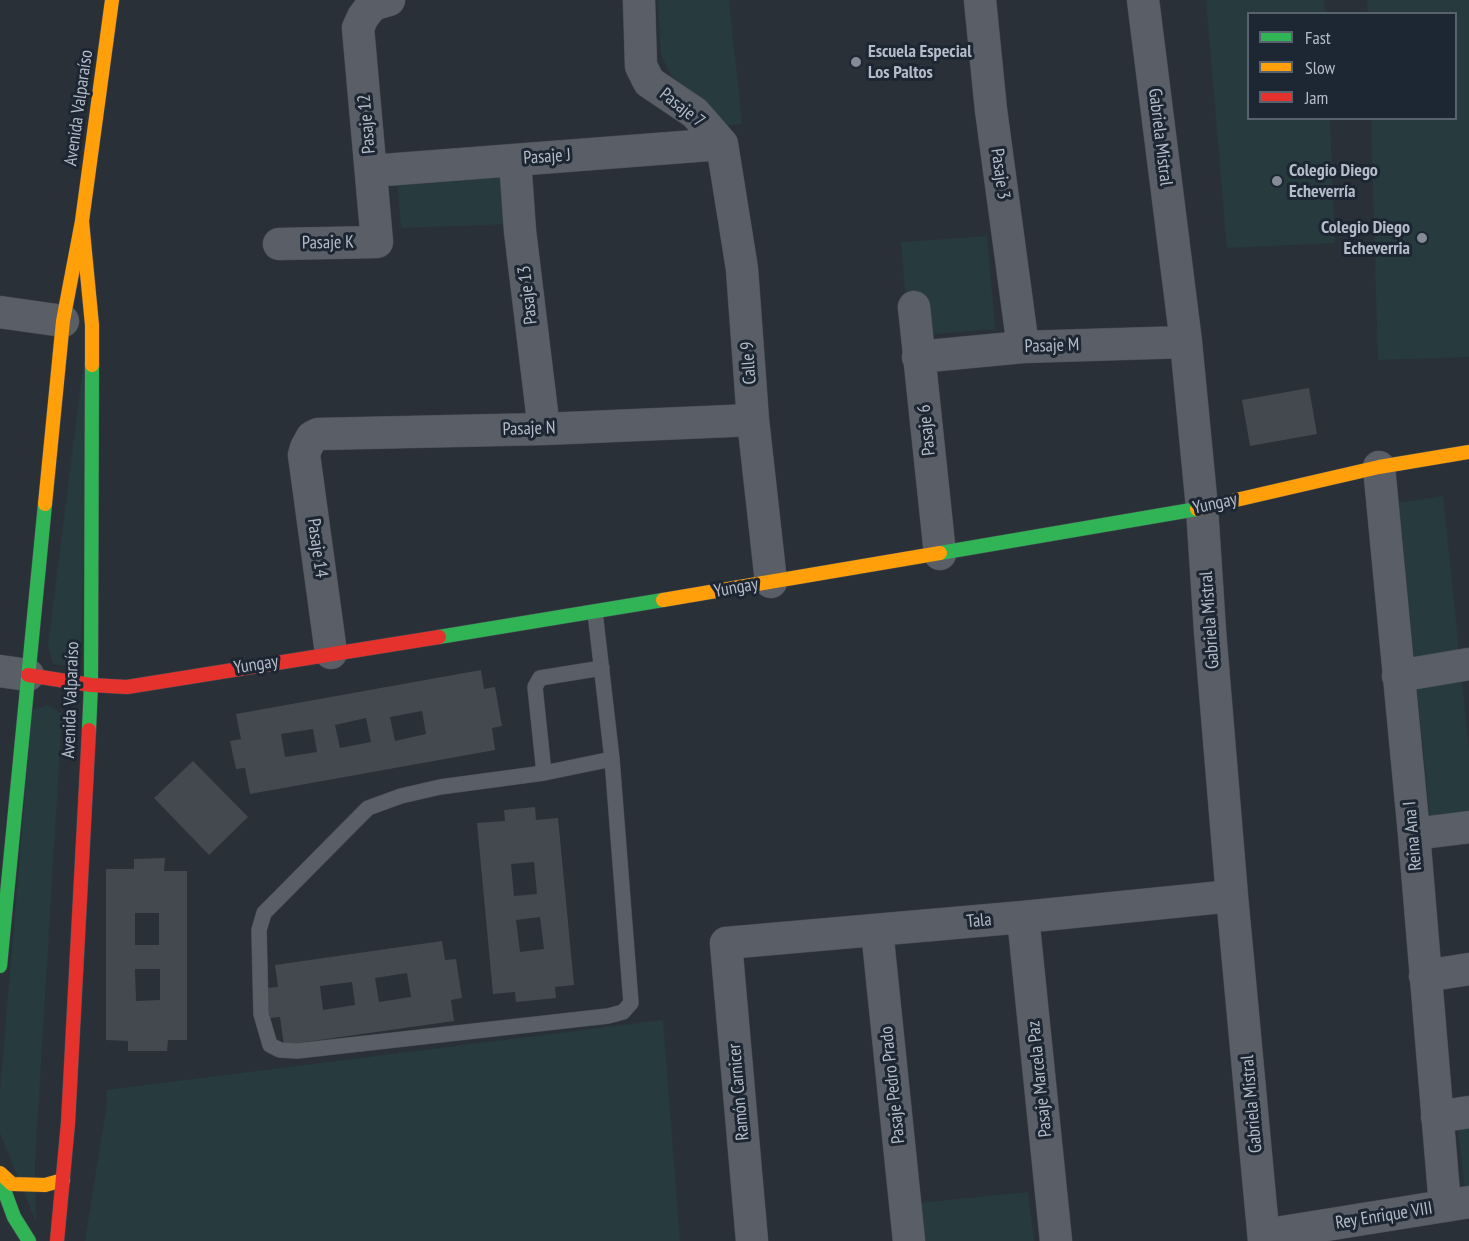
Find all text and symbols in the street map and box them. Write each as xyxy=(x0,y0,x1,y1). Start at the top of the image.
legend xyxy=(1247,12,1457,120)
text: Fast xyxy=(1305,26,1331,49)
place label: Escuela Especial Los Paltos xyxy=(868,41,972,84)
street label: Avenida Valparaíso xyxy=(60,49,98,167)
marker: Escuela Especial Los Paltos xyxy=(849,55,863,69)
text: Slow xyxy=(1305,56,1335,79)
street label: Pasaje 7 xyxy=(655,84,709,132)
text: Jam xyxy=(1305,86,1328,109)
street label: Gabriela Mistral xyxy=(1143,87,1177,187)
street label: Pasaje 12 xyxy=(354,93,380,155)
street label: Pasaje J xyxy=(523,145,571,169)
street label: Pasaje 3 xyxy=(986,147,1014,201)
place label: Colegio Diego Echeverría xyxy=(1289,160,1378,202)
marker: Colegio Diego Echeverría xyxy=(1270,174,1284,188)
place label: Colegio Diego Echeverria xyxy=(1321,217,1410,260)
marker: Colegio Diego Echeverria xyxy=(1415,231,1429,245)
street label: Pasaje K xyxy=(302,232,354,254)
street label: Pasaje 13 xyxy=(514,264,542,326)
street label: Pasaje M xyxy=(1024,334,1080,358)
street label: Calle 9 xyxy=(737,341,761,385)
street label: Pasaje 6 xyxy=(914,403,940,457)
street label: Pasaje N xyxy=(502,417,556,441)
street label: Yungay xyxy=(1191,489,1239,519)
street label: Pasaje 14 xyxy=(302,517,332,579)
street label: Gabriela Mistral xyxy=(1196,570,1224,670)
street label: Yungay xyxy=(712,573,760,603)
street label: Avenida Valparaíso xyxy=(58,641,84,759)
street label: Yungay xyxy=(232,651,280,679)
street label: Reina Ana I xyxy=(1399,800,1427,872)
street label: Tala xyxy=(966,909,992,933)
street label: Pasaje Marcela Paz xyxy=(1023,1020,1057,1138)
street label: Pasaje Pedro Prado xyxy=(876,1025,910,1145)
street label: Ramón Carnicer xyxy=(724,1043,754,1141)
street label: Gabriela Mistral xyxy=(1237,1054,1267,1154)
street label: Rey Enrique VIII xyxy=(1334,1198,1434,1234)

